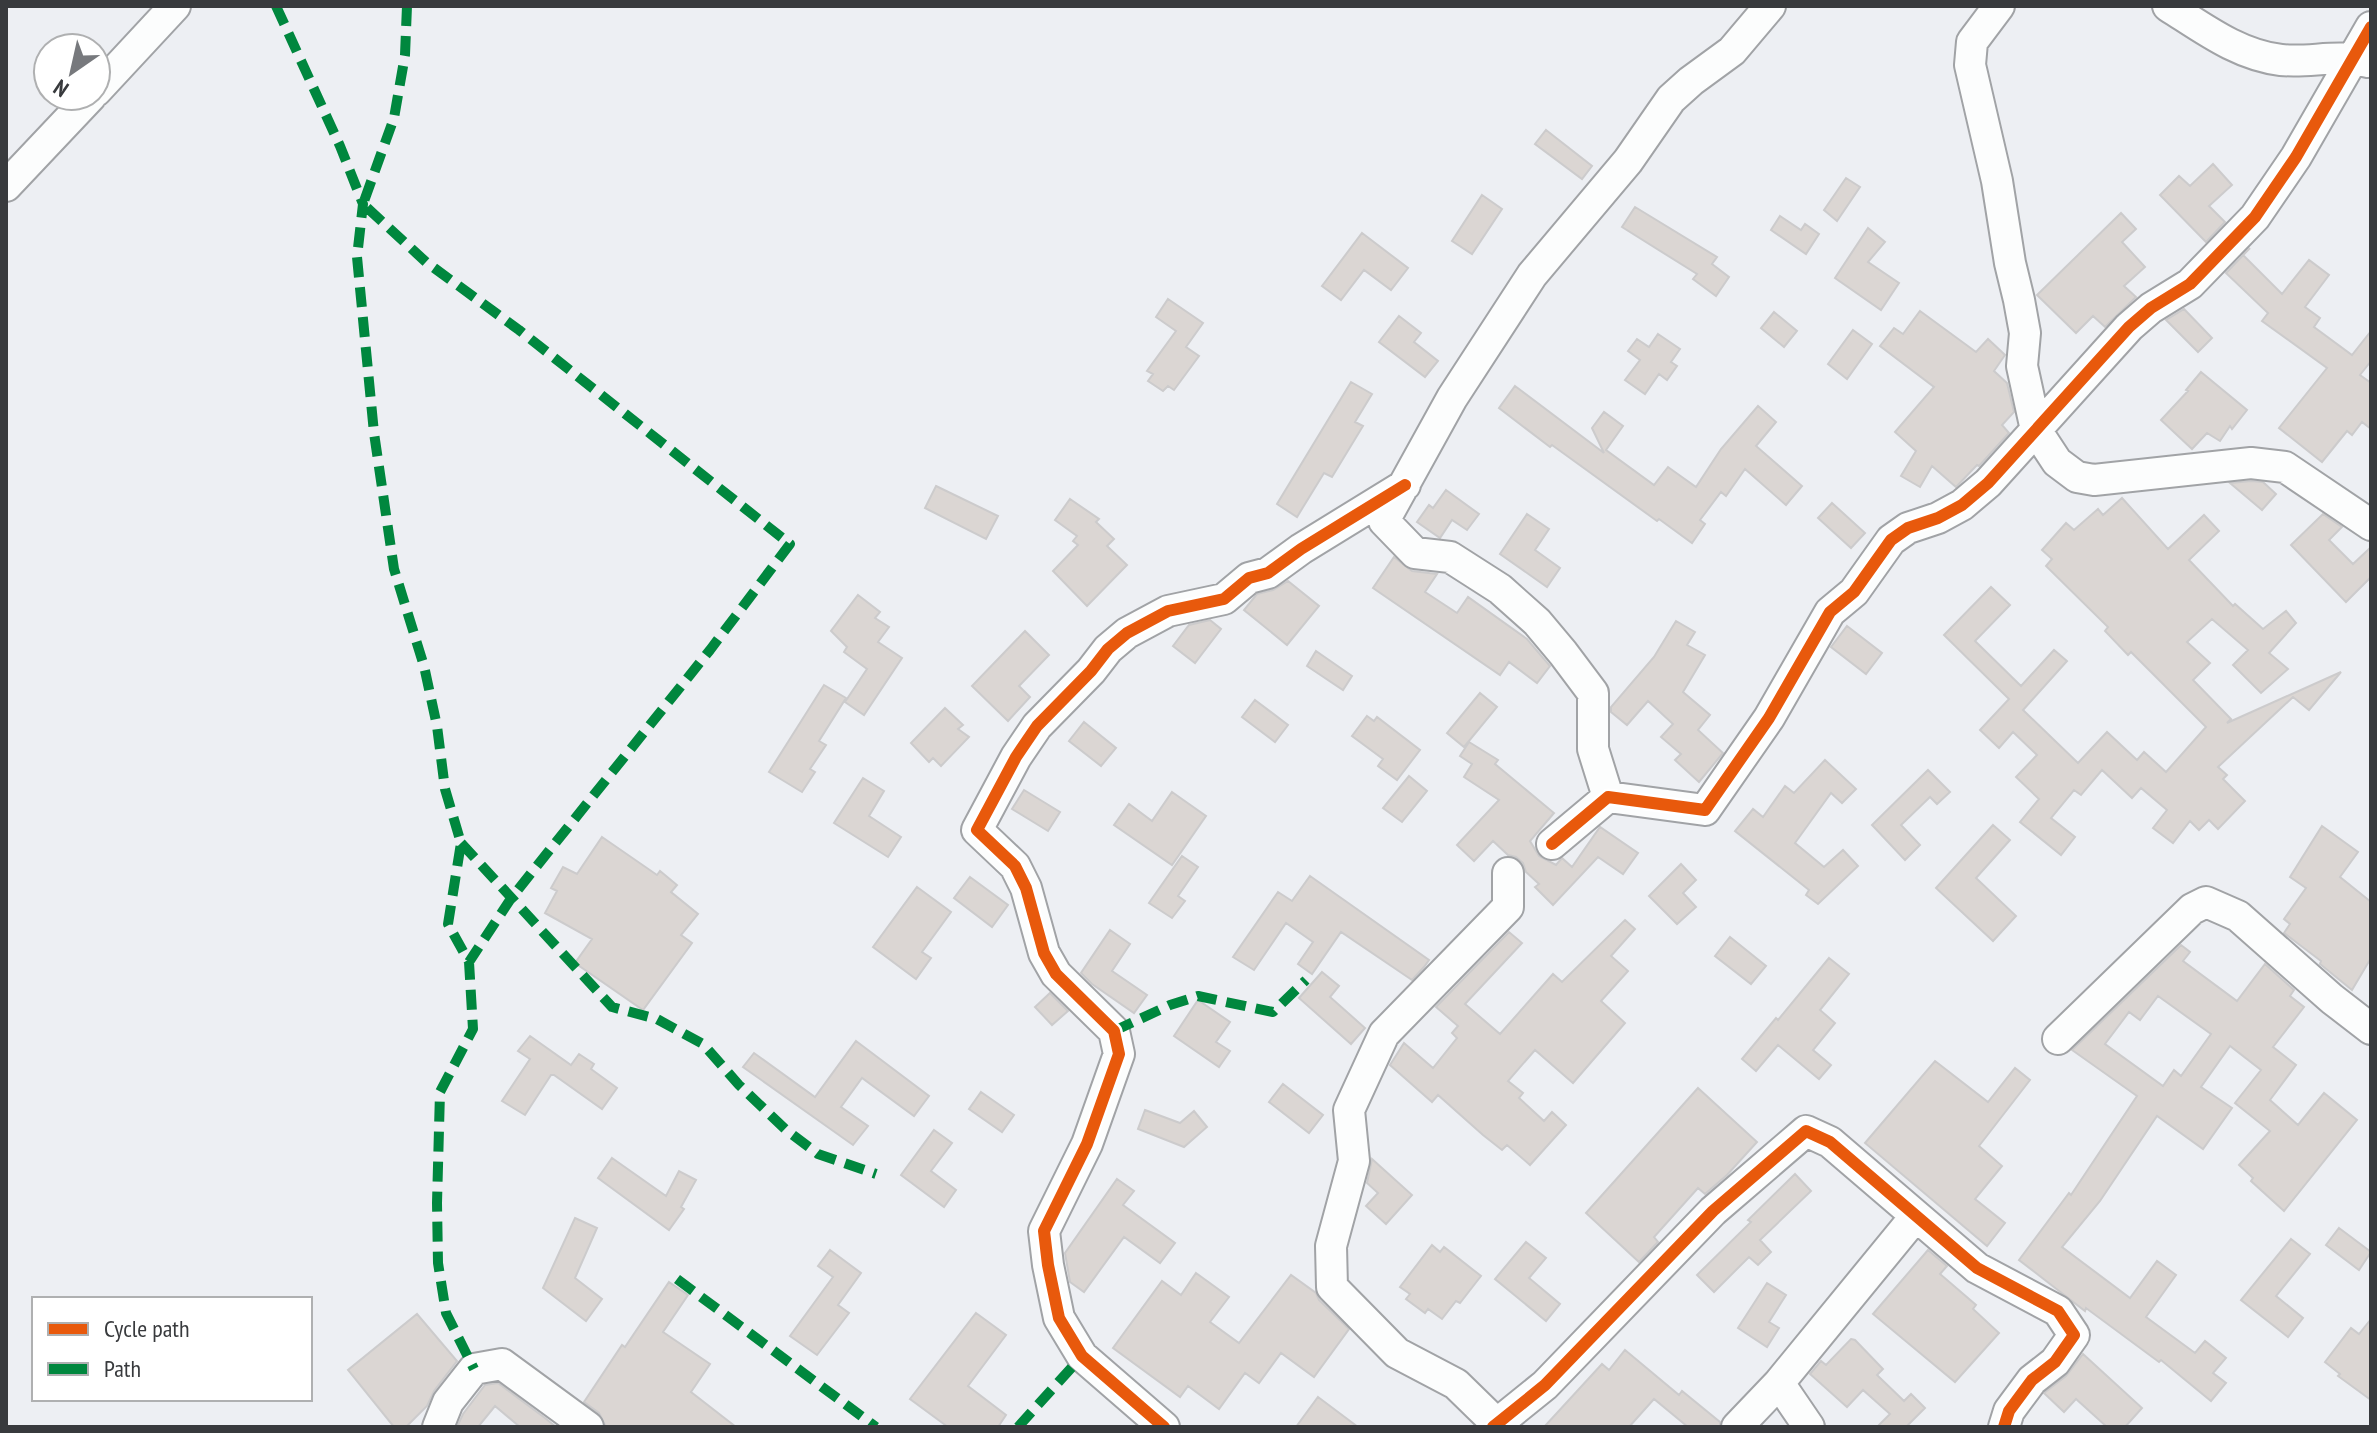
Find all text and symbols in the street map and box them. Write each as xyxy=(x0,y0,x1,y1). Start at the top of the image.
north arrow xyxy=(32,32,112,112)
text: N xyxy=(48,74,74,104)
legend xyxy=(32,1297,312,1401)
text: Cycle path xyxy=(104,1313,190,1344)
text: Path xyxy=(104,1353,141,1384)

